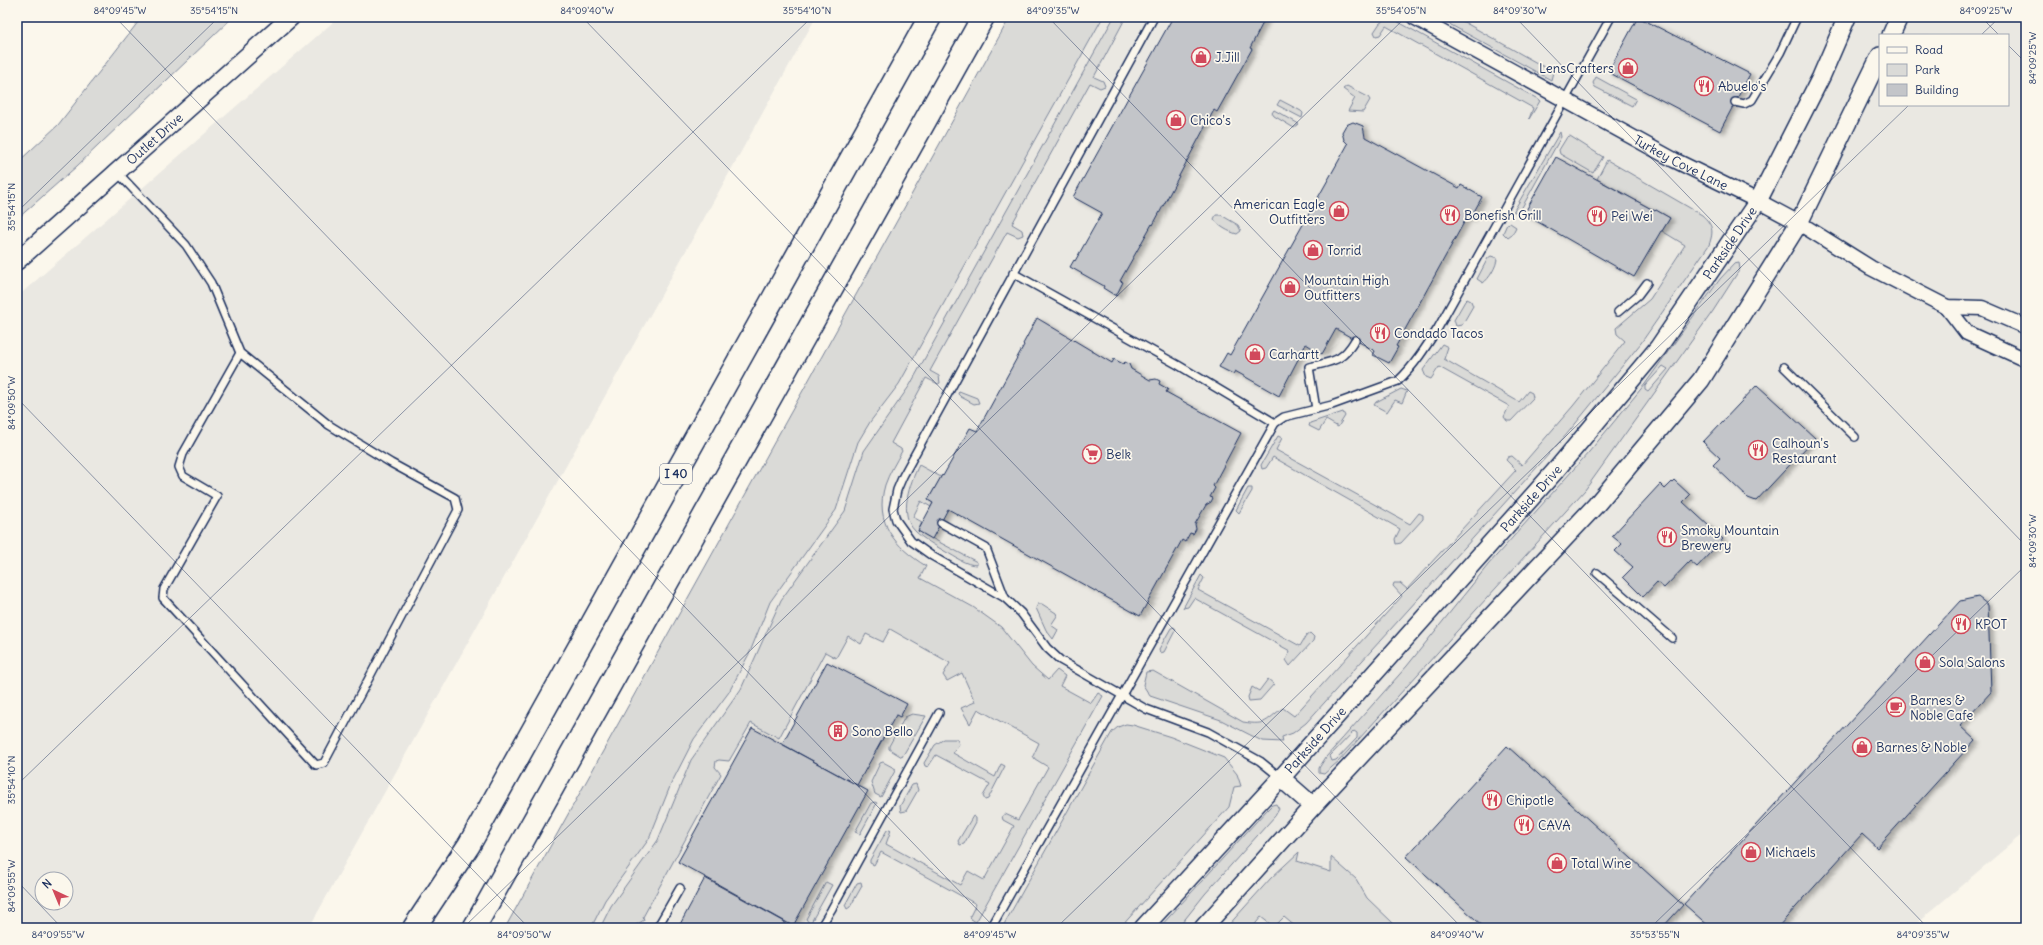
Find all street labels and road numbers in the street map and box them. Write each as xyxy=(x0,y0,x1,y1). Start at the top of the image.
street label: Outlet Drive xyxy=(123,109,187,169)
street label: Turkey Cove Lane xyxy=(1630,131,1731,194)
street label: Parkside Drive xyxy=(1699,203,1761,283)
street label: Parkside Drive xyxy=(1497,461,1566,536)
road number: I 40 xyxy=(660,464,692,484)
street label: Parkside Drive xyxy=(1281,703,1350,777)

